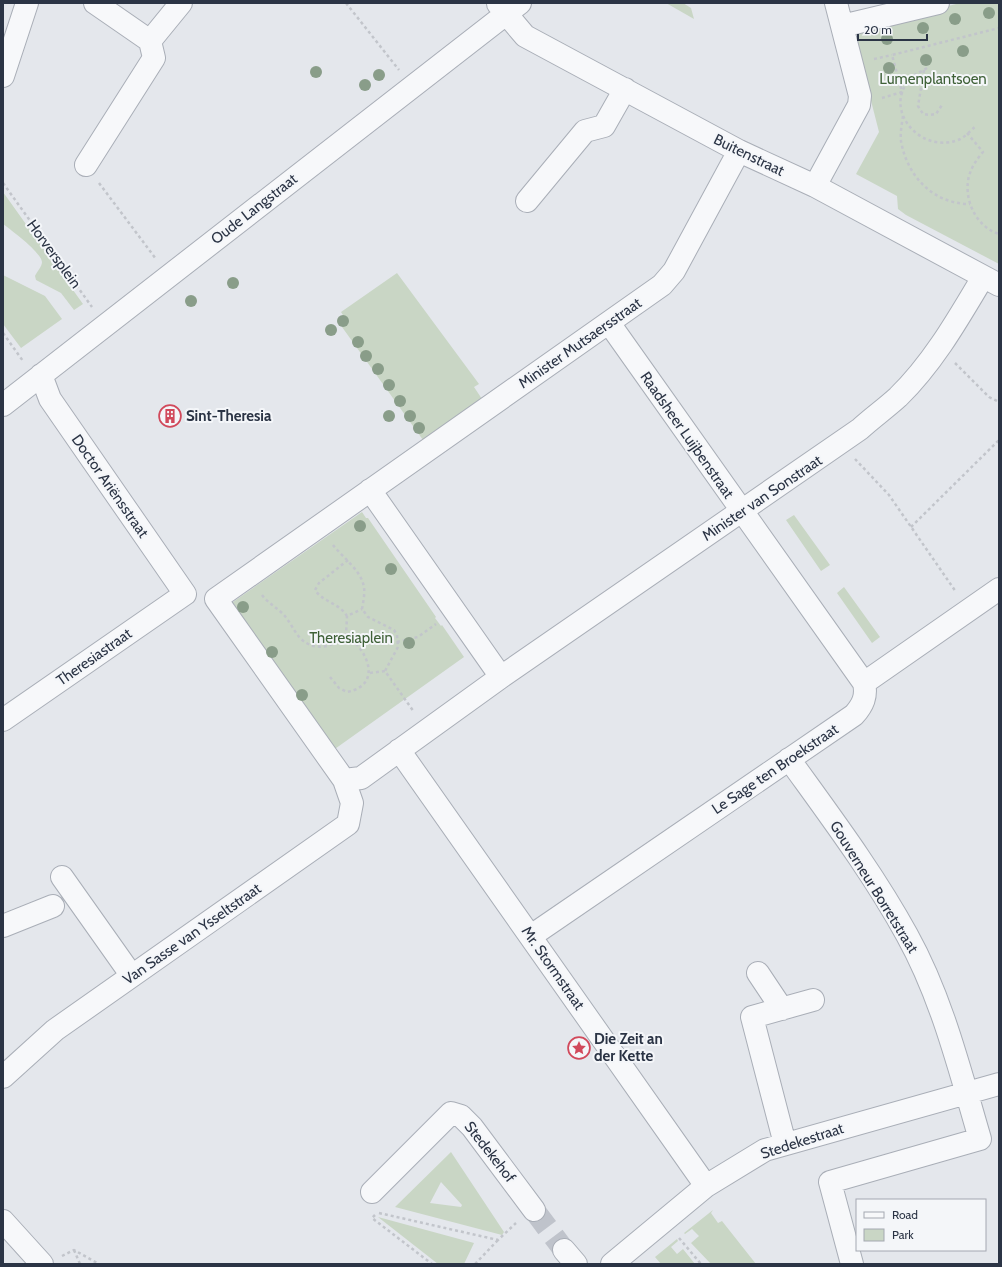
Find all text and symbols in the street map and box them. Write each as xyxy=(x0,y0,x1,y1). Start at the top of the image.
scale bar xyxy=(858,16,927,42)
text: 20 m xyxy=(864,22,892,37)
park label: Lumenplantsoen xyxy=(879,70,987,88)
street label: Buitenstraat xyxy=(711,130,787,180)
street label: Oude Langstraat xyxy=(207,170,301,248)
street label: Horversplein xyxy=(23,216,85,292)
street label: Minister Mutsaersstraat xyxy=(515,294,645,392)
street label: Raadsheer Luijbenstraat xyxy=(636,368,738,502)
building icon: Sint-Theresia xyxy=(157,403,183,429)
place label: Sint-Theresia xyxy=(186,407,272,425)
street label: Doctor Ariënsstraat xyxy=(68,431,152,541)
street label: Minister van Sonstraat xyxy=(699,451,825,545)
street label: Theresiastraat xyxy=(53,624,135,690)
park label: Theresiaplein xyxy=(309,629,393,647)
street label: Le Sage ten Broekstraat xyxy=(708,720,842,818)
street label: Gouverneur Borretstraat xyxy=(826,818,922,956)
street label: Van Sasse van Ysseltstraat xyxy=(119,879,265,989)
street label: Mr. Stormstraat xyxy=(518,923,588,1013)
place label: Die Zeit an der Kette xyxy=(594,1030,663,1065)
place icon: Die Zeit an der Kette xyxy=(566,1035,592,1061)
street label: Stedekehof xyxy=(461,1118,519,1186)
street label: Stedekestraat xyxy=(758,1119,846,1163)
legend xyxy=(856,1199,986,1251)
text: Road xyxy=(892,1207,918,1222)
text: Park xyxy=(892,1227,914,1242)

